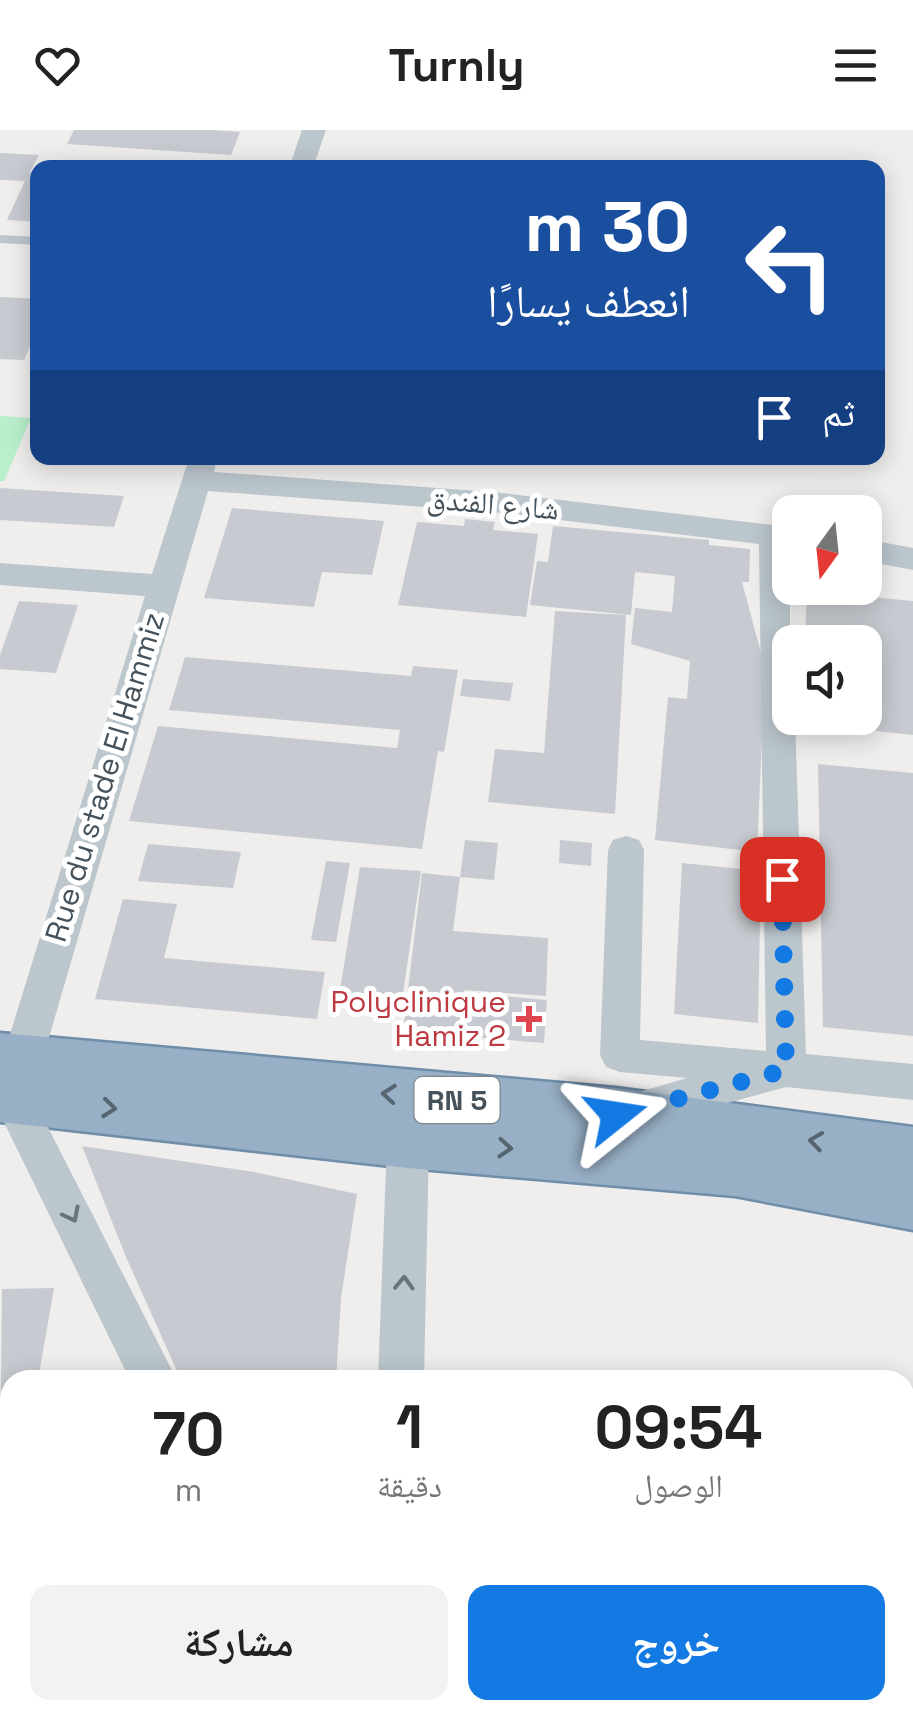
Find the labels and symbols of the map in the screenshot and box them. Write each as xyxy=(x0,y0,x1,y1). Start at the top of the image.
street label: شارع الفندق xyxy=(425,478,561,529)
north arrow xyxy=(772,495,882,605)
street label: Rue du stade El Hammiz xyxy=(36,607,173,946)
pin xyxy=(740,837,825,922)
place label: Polyclinique Hamiz 2 xyxy=(330,982,506,1055)
marker: Polyclinique Hamiz 2 xyxy=(516,1006,542,1032)
position arrow xyxy=(564,1063,668,1167)
road number: RN 5 xyxy=(414,1077,500,1123)
one-way arrow xyxy=(381,1083,397,1105)
one-way arrow xyxy=(102,1097,118,1118)
one-way arrow xyxy=(808,1132,825,1153)
one-way arrow xyxy=(497,1136,513,1158)
one-way arrow xyxy=(59,1205,79,1223)
one-way arrow xyxy=(393,1274,414,1290)

